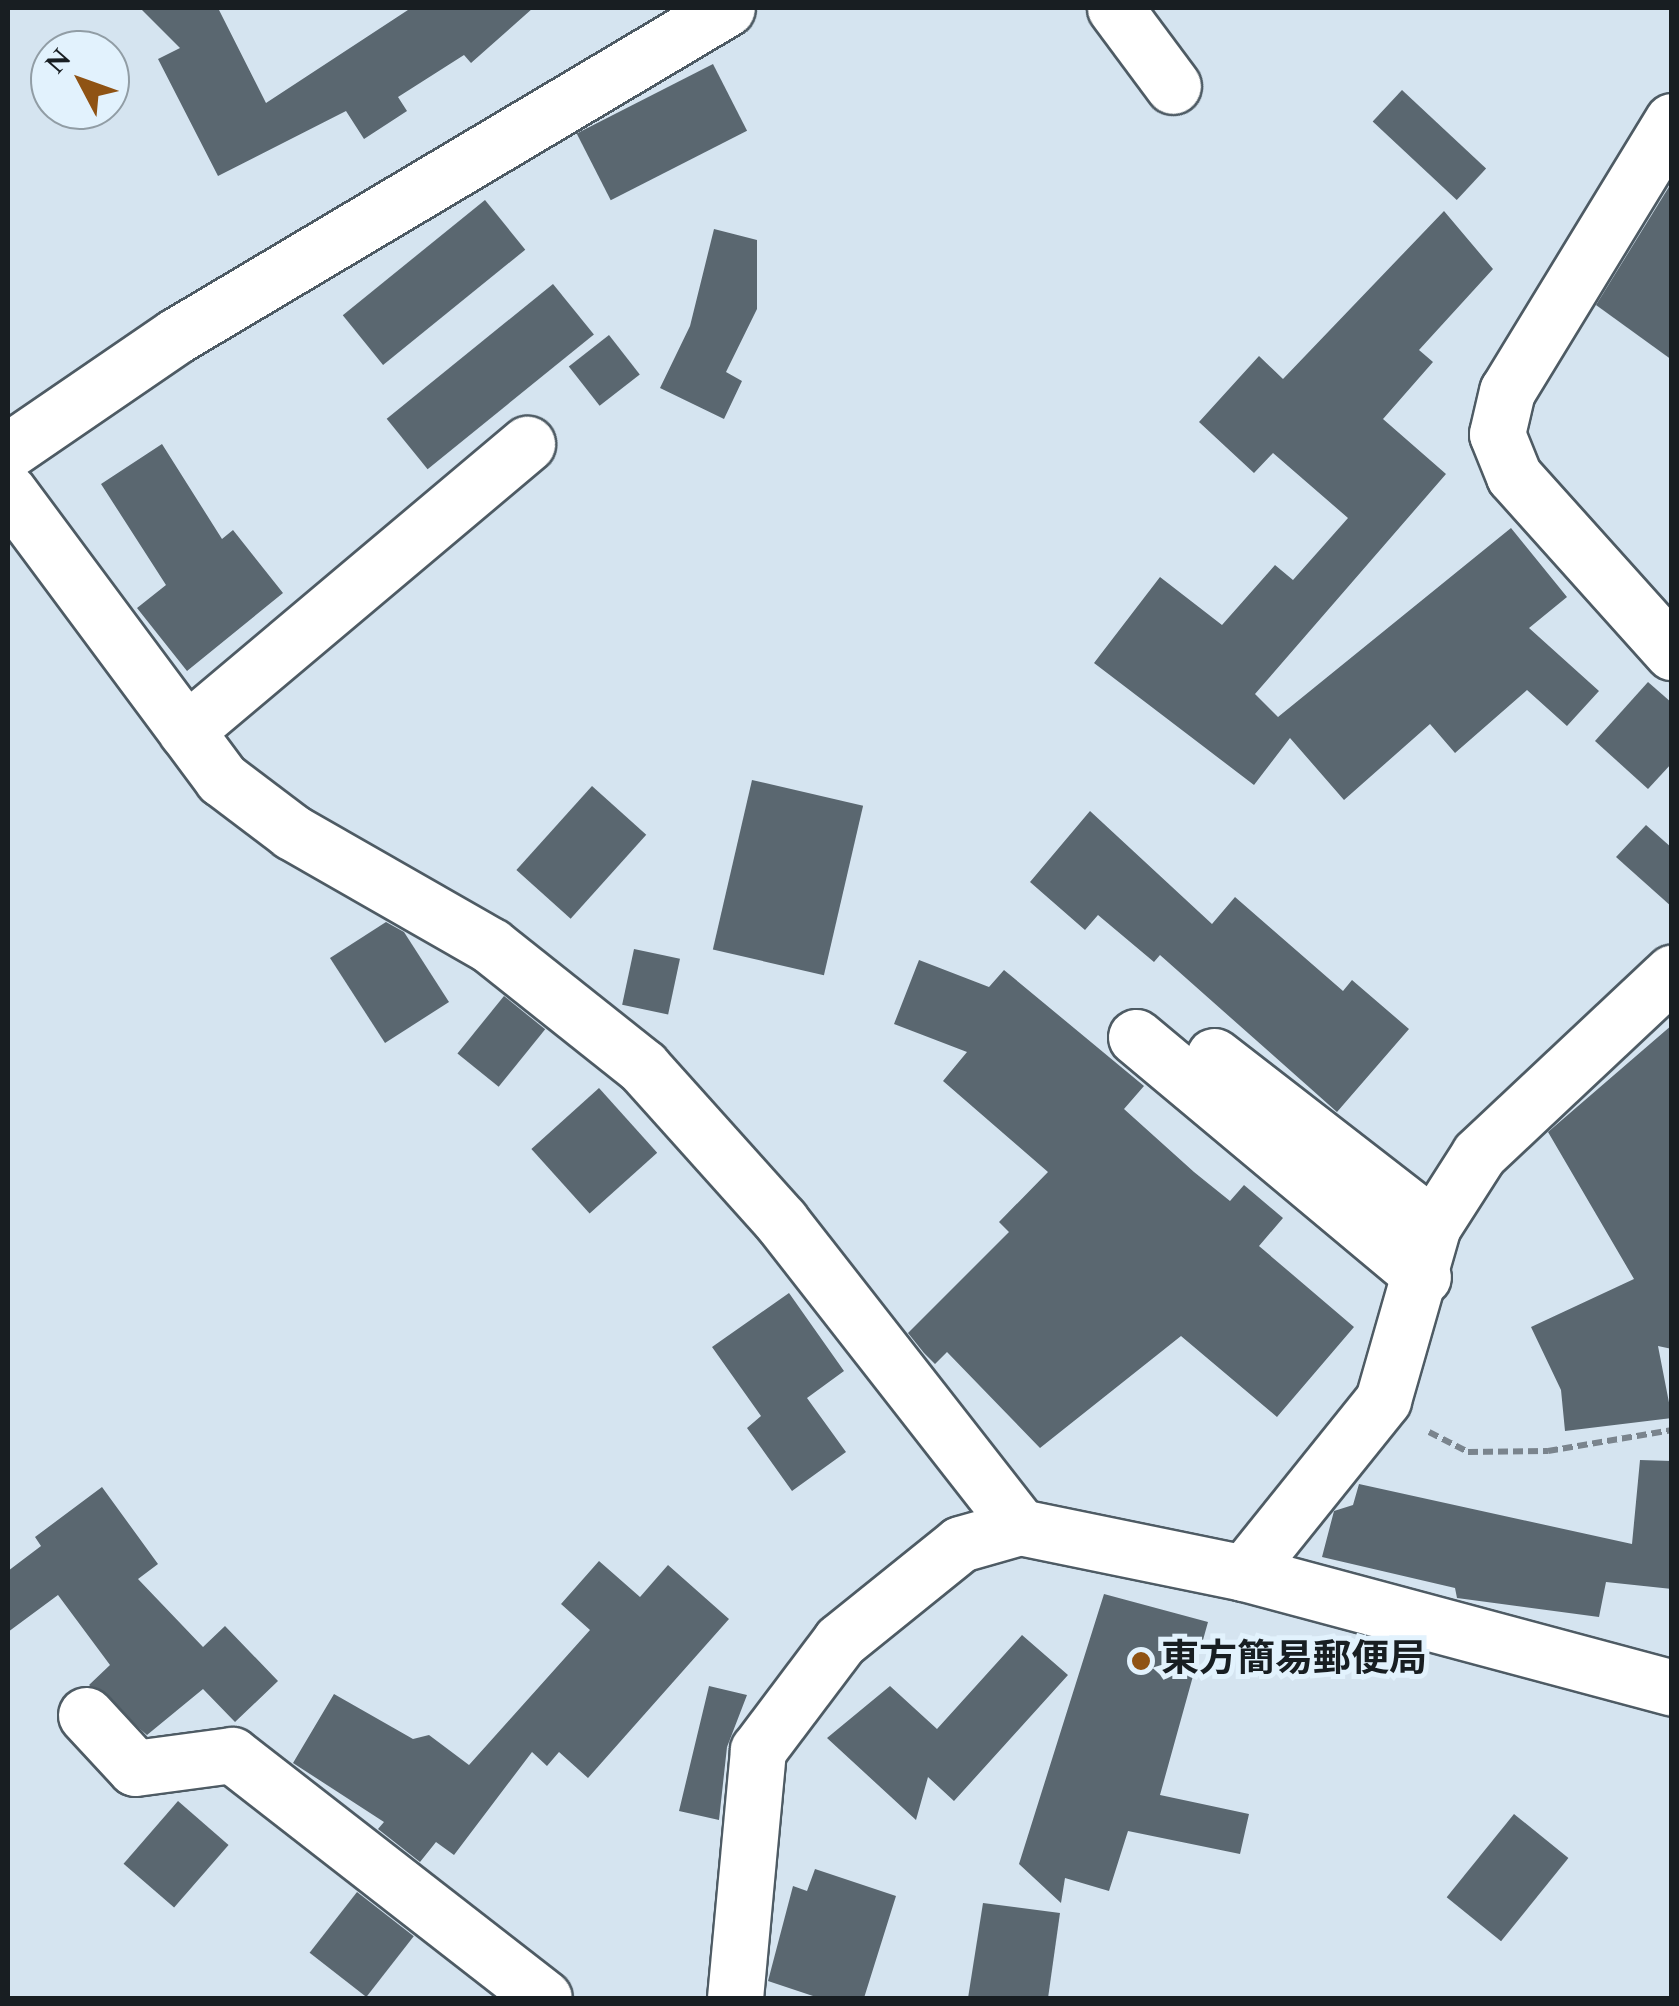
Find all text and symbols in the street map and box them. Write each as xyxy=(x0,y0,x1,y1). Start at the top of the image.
north arrow xyxy=(30,30,130,130)
text: N xyxy=(35,39,82,84)
place label: 東方簡易郵便局 xyxy=(1161,1638,1427,1684)
marker: 東方簡易郵便局 xyxy=(1130,1650,1152,1672)

